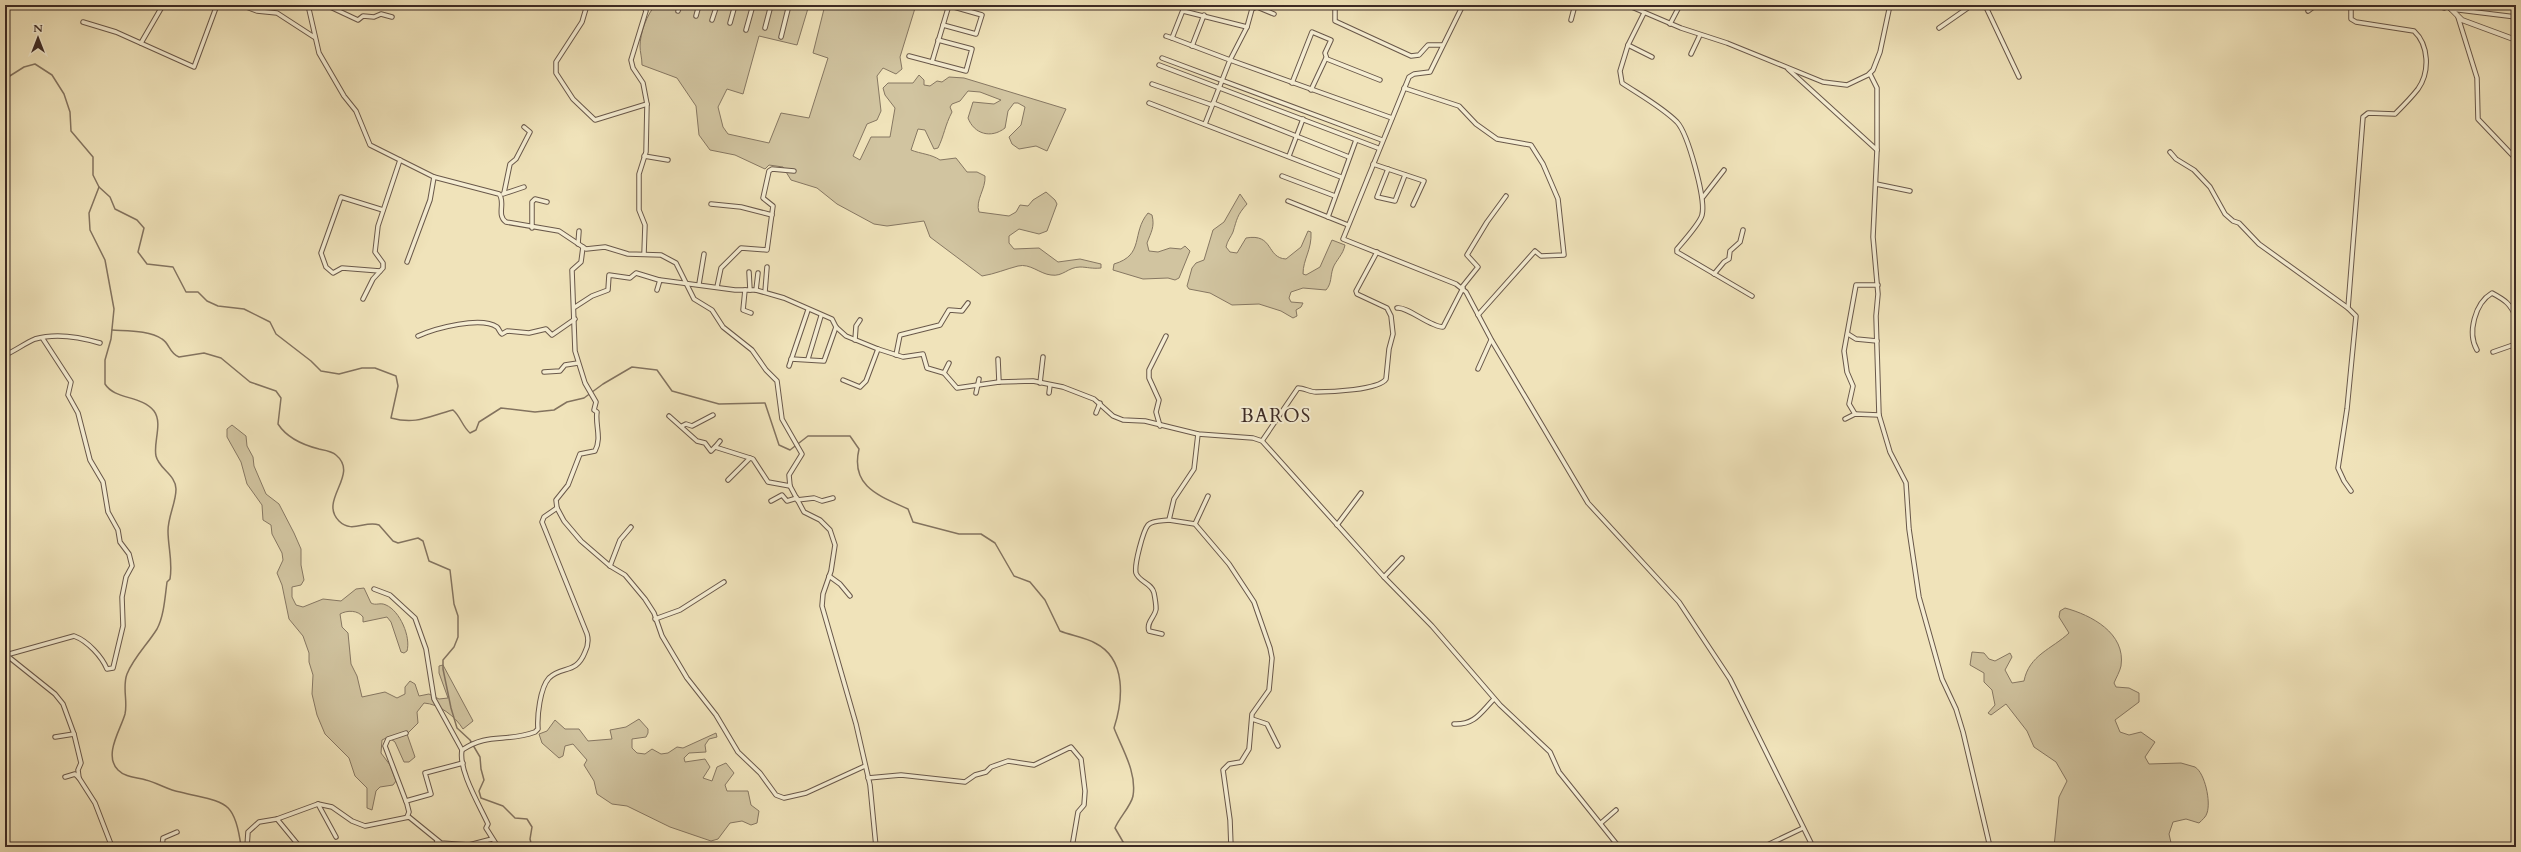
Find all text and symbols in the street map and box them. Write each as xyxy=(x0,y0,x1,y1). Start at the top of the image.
north arrow xyxy=(18,18,58,58)
text: N xyxy=(33,21,43,36)
district label: BAROS xyxy=(1241,403,1311,429)

